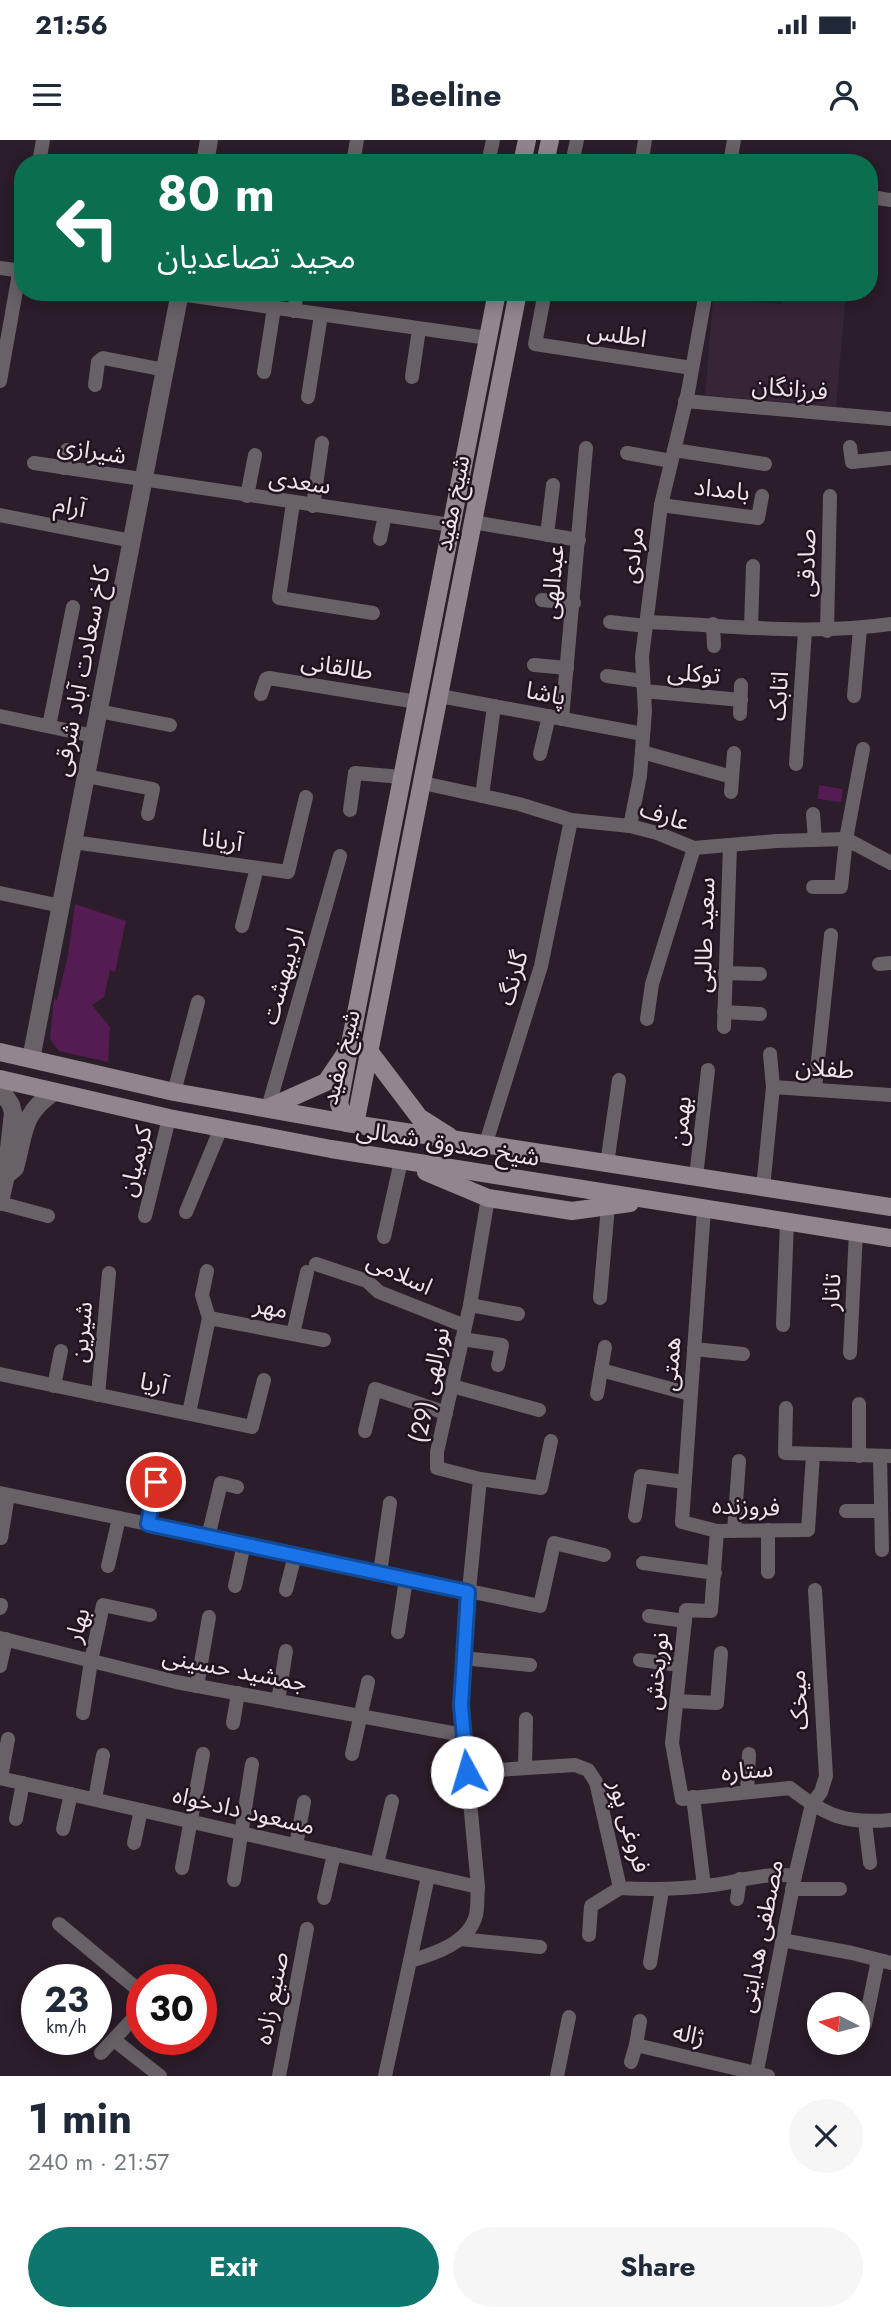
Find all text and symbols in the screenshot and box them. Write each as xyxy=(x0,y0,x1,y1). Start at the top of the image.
text: 21:56 xyxy=(35,6,108,44)
text: Beeline xyxy=(389,72,502,118)
icon: menu xyxy=(28,76,66,114)
icon: person xyxy=(825,76,863,114)
text: 80 m xyxy=(157,159,275,229)
icon: left xyxy=(42,182,133,273)
text: مجید تصاعدیان xyxy=(157,234,356,280)
street label: اطلس xyxy=(585,312,649,356)
street label: فرزانگان xyxy=(751,367,829,409)
street label: شیرازی xyxy=(55,427,129,473)
street label: شیخ مفید xyxy=(426,452,478,554)
street label: سعدی xyxy=(267,459,333,503)
street label: بامداد xyxy=(692,469,752,509)
street label: آرام xyxy=(51,486,90,527)
street label: مرادی xyxy=(611,525,653,585)
street label: صادقی xyxy=(788,528,824,598)
street label: عبدالهی xyxy=(531,543,573,621)
street label: کاخ سعادت آباد شرقی xyxy=(43,562,119,779)
street label: طالقانی xyxy=(298,643,376,689)
street label: توکلی xyxy=(666,653,722,693)
street label: اتابک xyxy=(759,670,797,722)
street label: پاشا xyxy=(523,672,569,714)
street label: عارف xyxy=(635,791,695,839)
street label: آریانا xyxy=(199,820,246,860)
street label: سعید طالبی xyxy=(684,877,724,993)
street label: اردیبهشت xyxy=(251,923,313,1029)
street label: گلرنگ xyxy=(487,945,537,1010)
street label: شیخ مفید xyxy=(311,1006,369,1108)
street label: طفلان xyxy=(794,1048,856,1088)
street label: بهمن xyxy=(660,1094,700,1148)
street label: شیخ صدوق شمالی xyxy=(354,1111,542,1175)
street label: کریمیان xyxy=(109,1121,161,1200)
street label: اسلامی xyxy=(361,1243,439,1303)
street label: تاتار xyxy=(812,1273,849,1312)
street label: مهر xyxy=(250,1286,291,1327)
street label: شیرین xyxy=(61,1300,101,1364)
street label: نورالهی (29) xyxy=(400,1324,458,1446)
street label: همتی xyxy=(651,1336,689,1392)
street label: آریا xyxy=(137,1363,172,1403)
pin xyxy=(126,1452,186,1512)
icon: arrive xyxy=(137,1463,175,1501)
street label: فروزنده xyxy=(711,1487,781,1525)
street label: بهار xyxy=(55,1604,99,1647)
street label: نوربخش xyxy=(635,1630,677,1712)
street label: جمشید حسینی xyxy=(160,1638,310,1700)
street label: میخک xyxy=(779,1669,817,1731)
position arrow xyxy=(430,1735,504,1809)
street label: ستاره xyxy=(719,1750,775,1790)
street label: فروغی پور xyxy=(600,1774,660,1877)
street label: مسعود دادخواه xyxy=(169,1777,319,1843)
street label: مصطفی هدایتی xyxy=(728,1856,792,2016)
street label: صنیع زاده xyxy=(245,1949,297,2047)
speed limit sign: 30 xyxy=(126,1964,217,2055)
text: 23 xyxy=(44,1975,89,2025)
north arrow xyxy=(807,1992,870,2054)
map controls xyxy=(807,1992,870,2055)
street label: ژاله xyxy=(670,2013,708,2055)
text: km/h xyxy=(46,2014,87,2040)
text: 1 min xyxy=(28,2088,132,2149)
button: close xyxy=(789,2099,863,2173)
text: 240 m · 21:57 xyxy=(28,2145,169,2179)
button: Exit xyxy=(28,2227,439,2307)
button: Share xyxy=(453,2227,863,2307)

